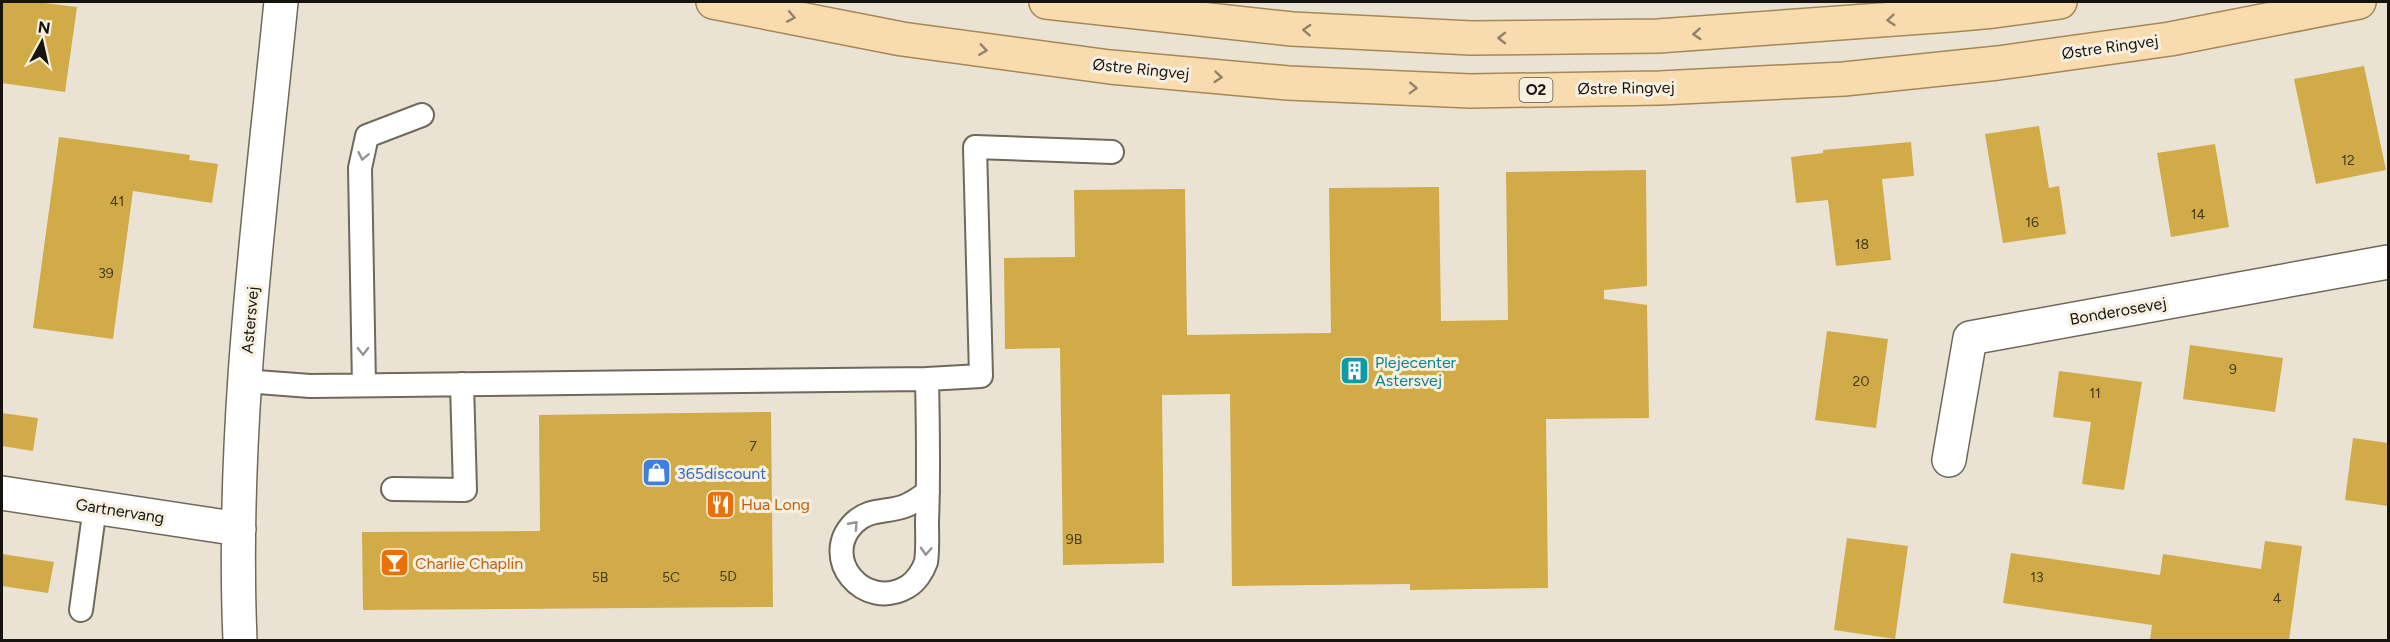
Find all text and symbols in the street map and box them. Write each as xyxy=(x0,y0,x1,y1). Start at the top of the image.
one-way arrow xyxy=(786,10,796,23)
north arrow xyxy=(12,12,72,72)
one-way arrow xyxy=(1887,13,1896,26)
text: N xyxy=(37,17,51,38)
one-way arrow xyxy=(1303,23,1312,36)
one-way arrow xyxy=(1692,27,1701,40)
one-way arrow xyxy=(1497,31,1506,44)
street label: Østre Ringvej xyxy=(2060,31,2160,63)
one-way arrow xyxy=(978,43,988,55)
street label: Østre Ringvej xyxy=(1092,54,1190,84)
one-way arrow xyxy=(1214,70,1223,83)
road number: O2 xyxy=(1520,78,1552,102)
street label: Østre Ringvej xyxy=(1577,78,1675,98)
one-way arrow xyxy=(1409,82,1418,95)
one-way arrow xyxy=(357,151,370,161)
house number: 12 xyxy=(2341,152,2355,169)
house number: 41 xyxy=(110,193,124,210)
house number: 14 xyxy=(2191,206,2206,223)
house number: 16 xyxy=(2025,214,2039,231)
house number: 18 xyxy=(1855,236,1869,253)
house number: 39 xyxy=(98,265,114,282)
street label: Astersvej xyxy=(238,286,262,354)
street label: Bonderosevej xyxy=(2068,293,2168,329)
one-way arrow xyxy=(357,346,369,355)
place label: Plejecenter Astersvej xyxy=(1375,353,1457,390)
building icon: Plejecenter Astersvej xyxy=(1338,355,1370,387)
house number: 9 xyxy=(2229,361,2237,378)
house number: 20 xyxy=(1853,373,1869,390)
house number: 11 xyxy=(2089,385,2101,402)
house number: 7 xyxy=(749,438,757,455)
shop icon: 365discount xyxy=(640,457,672,489)
place label: 365discount xyxy=(677,464,766,483)
restaurant icon: Hua Long xyxy=(704,488,736,520)
street label: Gartnervang xyxy=(74,495,166,527)
place label: Hua Long xyxy=(741,495,810,514)
one-way arrow xyxy=(847,521,858,532)
house number: 9B xyxy=(1066,531,1082,548)
one-way arrow xyxy=(920,546,933,555)
bar icon: Charlie Chaplin xyxy=(378,547,410,579)
place label: Charlie Chaplin xyxy=(415,554,523,573)
house number: 5D xyxy=(719,568,737,585)
house number: 5B xyxy=(592,569,608,586)
house number: 5C xyxy=(662,569,680,586)
house number: 13 xyxy=(2030,569,2044,586)
house number: 4 xyxy=(2273,590,2282,607)

